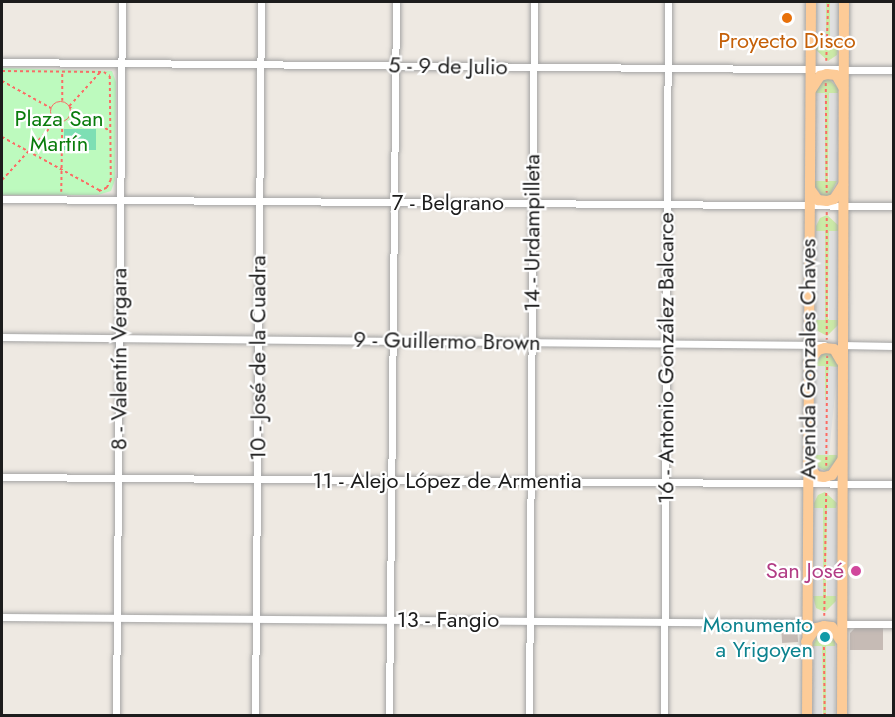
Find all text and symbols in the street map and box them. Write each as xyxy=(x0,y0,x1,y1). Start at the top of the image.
marker: Proyecto Disco xyxy=(780,11,794,25)
place label: Proyecto Disco xyxy=(718,28,856,54)
street label: 5 - 9 de Julio xyxy=(388,52,508,80)
park label: Plaza San Martín xyxy=(14,105,104,156)
street label: 14 - Urdampilleta xyxy=(519,154,545,312)
street label: 7 - Belgrano xyxy=(392,190,504,216)
street label: 16 - Antonio González Balcarce xyxy=(653,212,679,504)
street label: Avenida Gonzales Chaves xyxy=(795,239,821,479)
street label: 10 - José de la Cuadra xyxy=(245,255,271,461)
street label: 8 - Valentín Vergara xyxy=(106,268,132,450)
street label: 9 - Guillermo Brown xyxy=(353,326,541,356)
street label: 11 - Alejo López de Armentia xyxy=(313,468,581,494)
place label: San José xyxy=(766,558,844,584)
marker: San José xyxy=(849,564,863,578)
street label: 13 - Fangio xyxy=(397,607,499,633)
place label: Monumento a Yrigoyen xyxy=(703,611,813,662)
marker: Monumento a Yrigoyen xyxy=(818,630,832,644)

